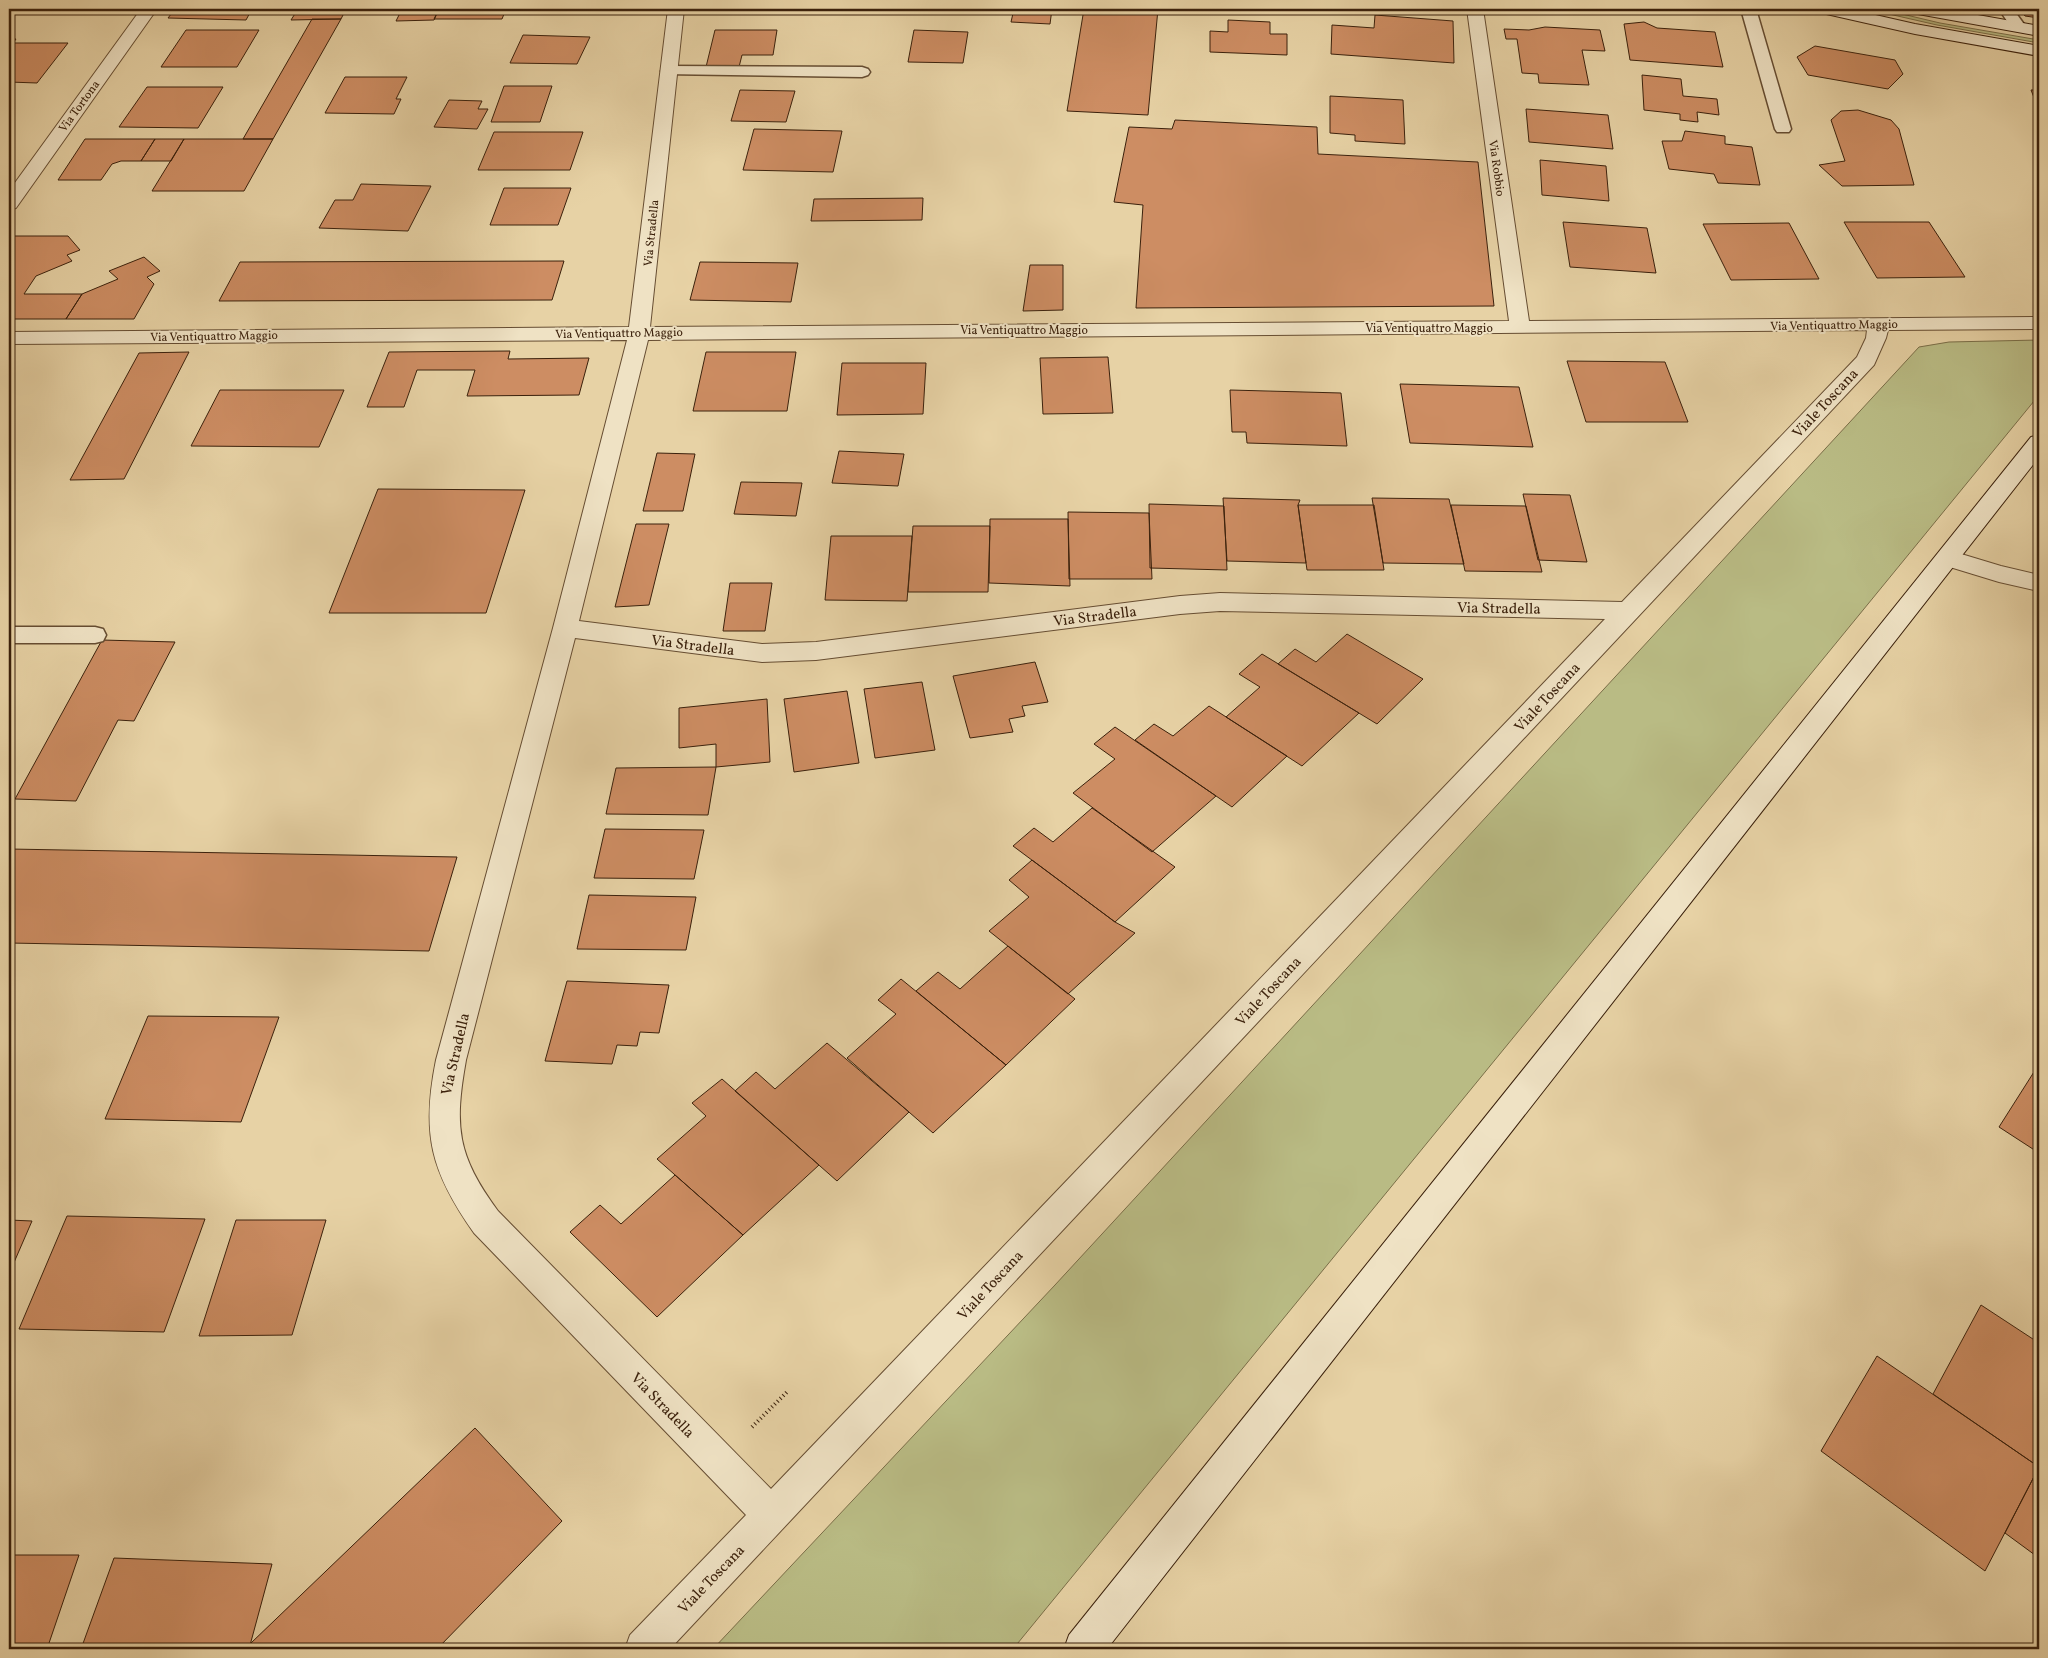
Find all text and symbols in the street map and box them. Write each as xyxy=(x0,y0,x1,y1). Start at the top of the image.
street label: Via Tortona xyxy=(56,77,104,136)
street label: Via Robbio xyxy=(1484,139,1508,197)
street label: Via Stradella xyxy=(641,199,663,267)
street label: Via Ventiquattro Maggio xyxy=(1770,317,1898,335)
street label: Via Ventiquattro Maggio xyxy=(1365,321,1493,337)
street label: Via Ventiquattro Maggio xyxy=(960,323,1088,339)
street label: Via Ventiquattro Maggio xyxy=(555,325,683,343)
street label: Via Ventiquattro Maggio xyxy=(150,328,278,346)
street label: Viale Toscana xyxy=(1788,365,1864,444)
street label: Via Stradella xyxy=(1457,598,1541,621)
street label: Via Stradella xyxy=(1052,602,1138,633)
street label: Via Stradella xyxy=(650,631,736,662)
street label: Viale Toscana xyxy=(1510,659,1586,738)
street label: Viale Toscana xyxy=(1231,953,1307,1032)
street label: Via Stradella xyxy=(437,1011,476,1098)
street label: Viale Toscana xyxy=(953,1247,1029,1326)
street label: Via Stradella xyxy=(625,1369,699,1443)
street label: Viale Toscana xyxy=(674,1541,750,1619)

